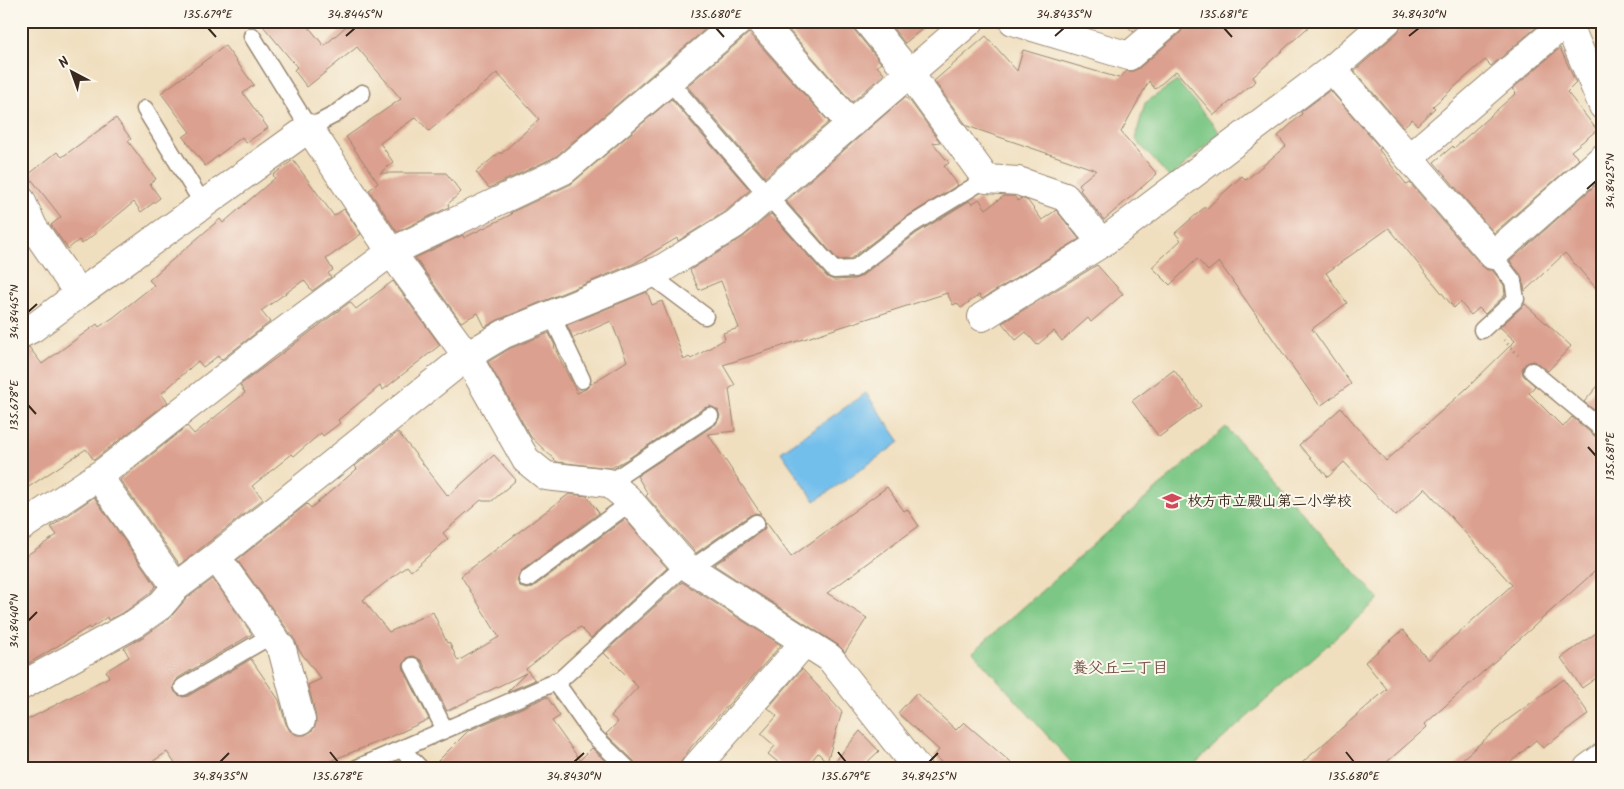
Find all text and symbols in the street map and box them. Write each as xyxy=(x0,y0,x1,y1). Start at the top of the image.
text: 135.679°E xyxy=(183,5,234,24)
text: 34.8445°N xyxy=(327,5,383,24)
text: 135.680°E xyxy=(691,5,742,24)
text: 34.8435°N xyxy=(1036,5,1092,24)
text: 135.681°E xyxy=(1200,5,1249,24)
text: 34.8430°N xyxy=(1391,5,1447,24)
north arrow xyxy=(48,48,98,98)
text: N xyxy=(54,52,75,74)
text: 34.8425°N xyxy=(1601,153,1620,209)
text: 34.8445°N xyxy=(5,284,24,340)
text: 135.678°E xyxy=(5,379,24,430)
text: 135.681°E xyxy=(1601,431,1620,480)
school or university icon: 枚方市立殿山第二小学校 xyxy=(1161,490,1183,512)
place label: 枚方市立殿山第二小学校 xyxy=(1187,490,1352,514)
text: 34.8440°N xyxy=(5,594,24,648)
district label: 養父丘二丁目 xyxy=(1072,656,1168,681)
text: 34.8435°N xyxy=(192,767,248,786)
text: 135.678°E xyxy=(313,767,364,786)
text: 34.8430°N xyxy=(546,767,602,786)
text: 135.679°E xyxy=(821,767,872,786)
text: 34.8425°N xyxy=(901,767,957,786)
text: 135.680°E xyxy=(1329,767,1380,786)

